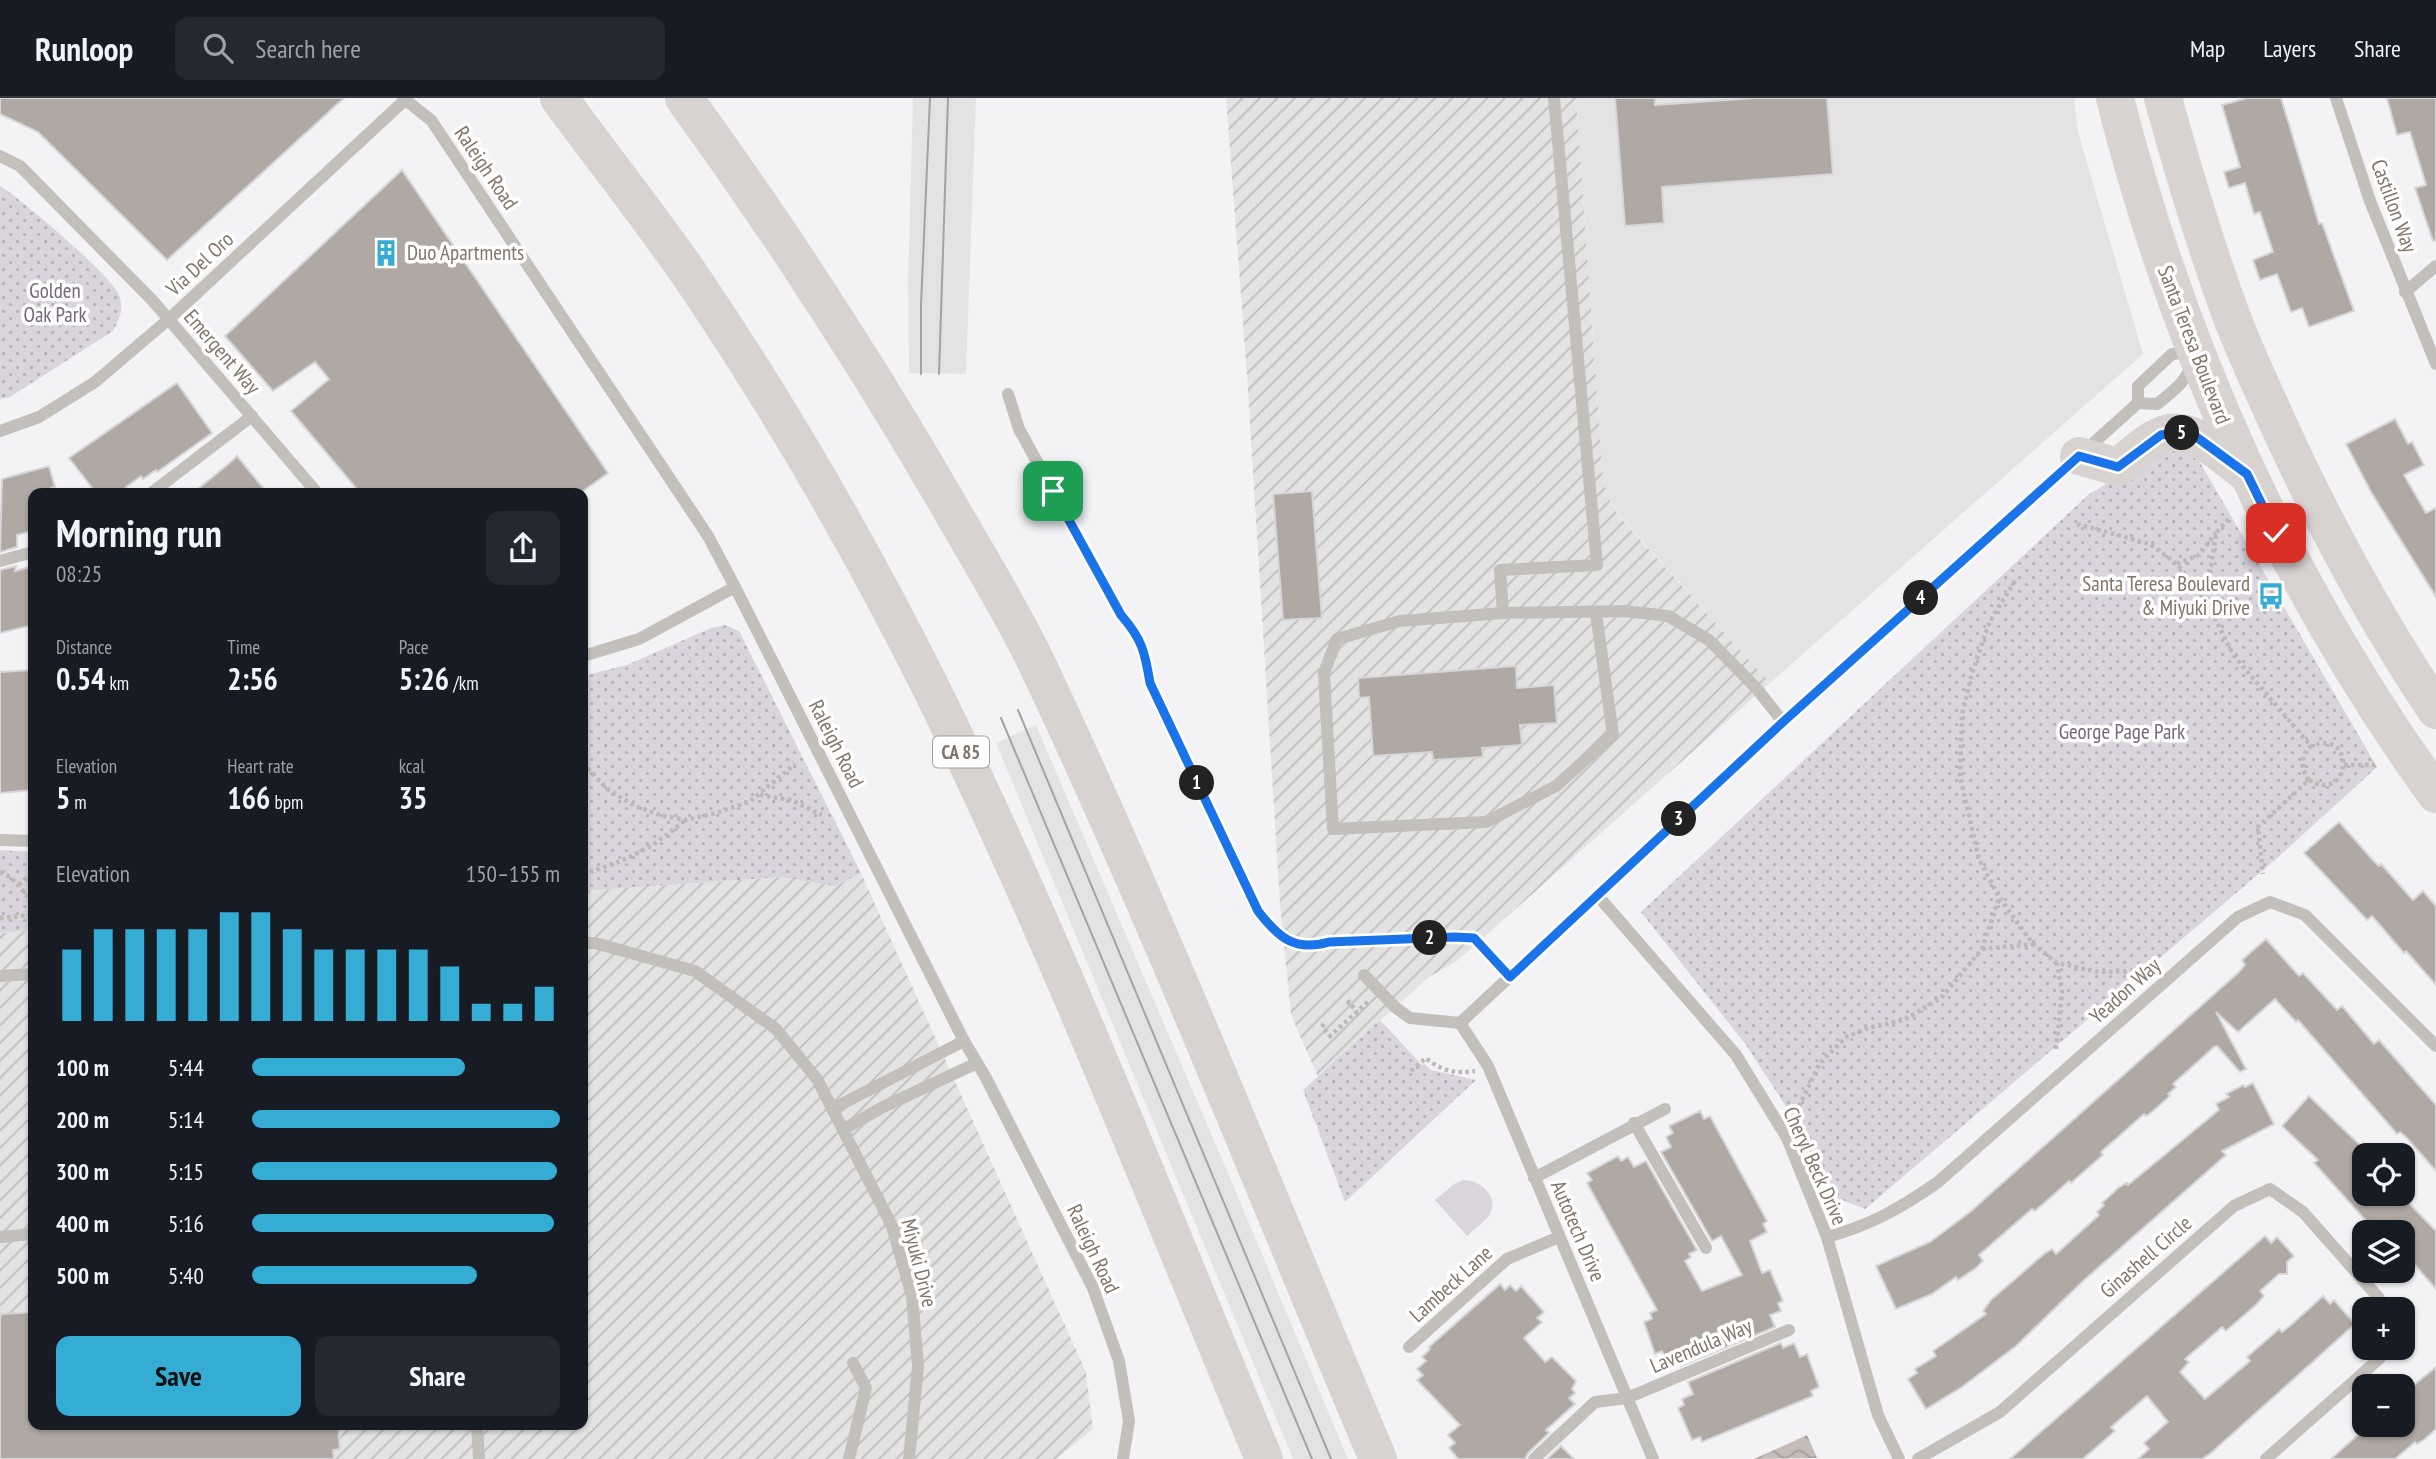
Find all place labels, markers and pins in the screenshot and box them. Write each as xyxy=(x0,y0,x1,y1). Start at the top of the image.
building icon: Duo Apartments xyxy=(371,238,401,268)
place label: Duo Apartments xyxy=(407,239,524,266)
pin: 5 xyxy=(2164,416,2200,450)
pin xyxy=(1023,461,1083,521)
pin xyxy=(2246,503,2306,563)
place label: Santa Teresa Boulevard & Miyuki Drive xyxy=(2082,570,2250,621)
pin: 4 xyxy=(1904,580,1938,616)
bus stop icon: Santa Teresa Boulevard & Miyuki Drive xyxy=(2256,581,2286,611)
pin: 1 xyxy=(1180,766,1214,800)
pin: 3 xyxy=(1662,802,1696,836)
pin: 2 xyxy=(1412,920,1448,956)

